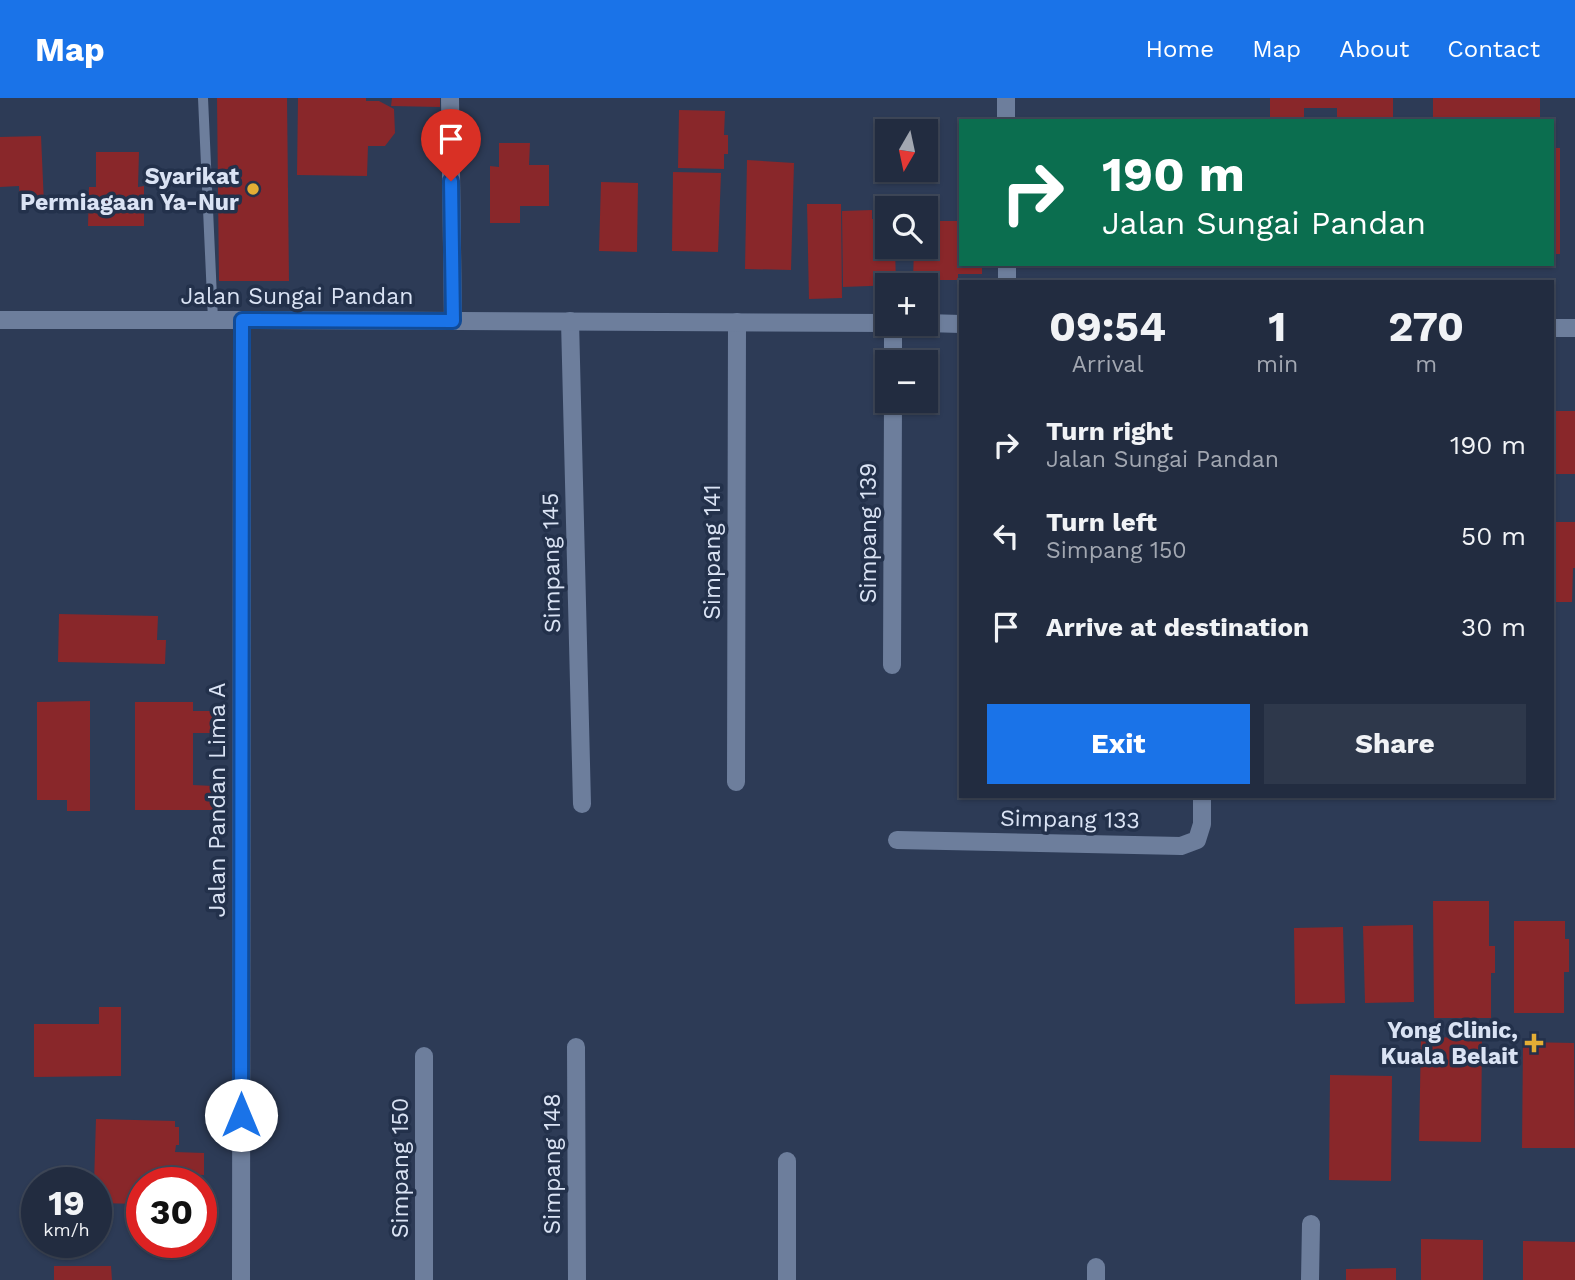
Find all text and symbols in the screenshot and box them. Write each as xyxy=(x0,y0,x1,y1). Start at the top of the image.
text: Map xyxy=(35,30,105,69)
text: Home xyxy=(1146,35,1214,63)
text: Map xyxy=(1252,35,1301,63)
text: About xyxy=(1339,35,1409,63)
text: Contact xyxy=(1447,35,1540,63)
pin xyxy=(421,109,481,181)
north arrow xyxy=(875,119,938,182)
map controls xyxy=(875,119,938,413)
icon: arrive xyxy=(432,120,470,158)
text: 190 m xyxy=(1102,145,1245,203)
icon: right xyxy=(987,147,1078,238)
place label: Syarikat Permiagaan Ya-Nur xyxy=(20,163,239,216)
marker: Syarikat Permiagaan Ya-Nur xyxy=(245,181,261,197)
button: search xyxy=(875,196,938,259)
text: Jalan Sungai Pandan xyxy=(1102,204,1426,242)
button: + xyxy=(875,273,938,336)
street label: Jalan Sungai Pandan xyxy=(181,283,414,310)
text: 09:54 xyxy=(1049,302,1166,351)
text: 1 xyxy=(1268,302,1286,351)
text: 270 xyxy=(1388,302,1464,351)
button: − xyxy=(875,350,938,413)
text: Arrival xyxy=(1072,351,1143,378)
text: min xyxy=(1256,351,1298,378)
text: m xyxy=(1415,351,1437,378)
text: Turn right xyxy=(1046,416,1173,446)
icon: right xyxy=(987,426,1025,464)
text: 190 m xyxy=(1450,430,1526,460)
text: Jalan Sungai Pandan xyxy=(1046,446,1279,473)
street label: Simpang 139 xyxy=(855,463,882,603)
street label: Simpang 141 xyxy=(699,484,726,620)
street label: Simpang 145 xyxy=(537,493,566,633)
text: Turn left xyxy=(1046,507,1157,537)
icon: left xyxy=(987,517,1025,555)
text: 50 m xyxy=(1461,521,1526,551)
text: Simpang 150 xyxy=(1046,537,1187,564)
icon: arrive xyxy=(987,608,1025,646)
text: Arrive at destination xyxy=(1046,612,1309,642)
text: 30 m xyxy=(1461,612,1526,642)
street label: Jalan Pandan Lima A xyxy=(204,683,231,917)
button: Exit xyxy=(987,704,1250,784)
button: Share xyxy=(1264,704,1526,784)
street label: Simpang 133 xyxy=(1000,805,1140,834)
place label: Yong Clinic, Kuala Belait xyxy=(1381,1017,1518,1070)
marker: Yong Clinic, Kuala Belait xyxy=(1524,1033,1544,1053)
position arrow xyxy=(204,1078,278,1152)
street label: Simpang 148 xyxy=(539,1093,566,1235)
street label: Simpang 150 xyxy=(387,1098,414,1238)
speed limit sign: 30 xyxy=(126,1167,217,1258)
text: 19 xyxy=(48,1182,85,1224)
text: km/h xyxy=(43,1219,90,1240)

